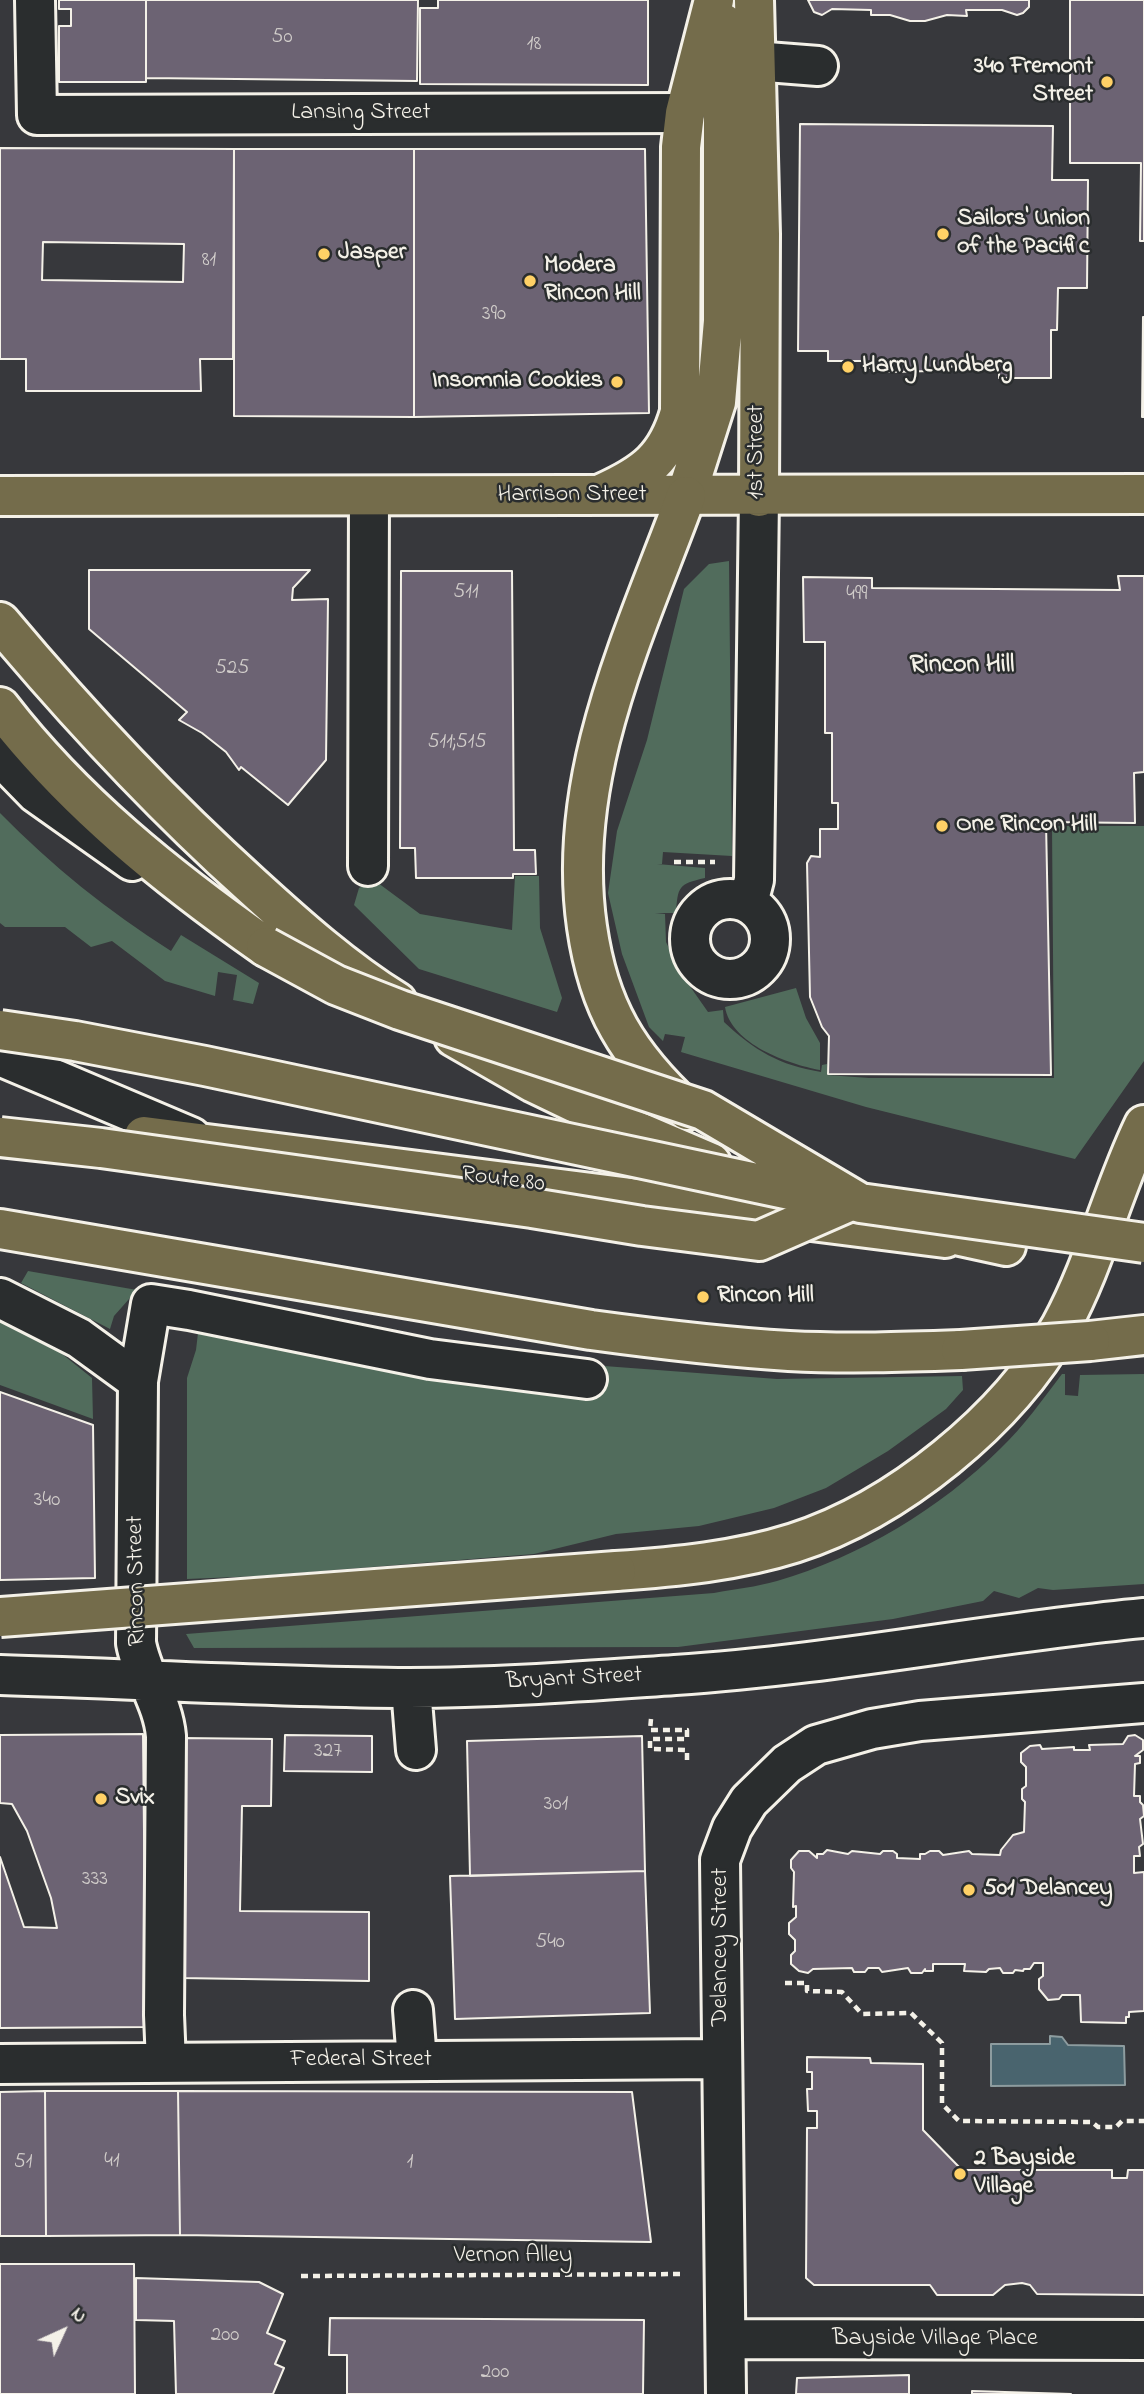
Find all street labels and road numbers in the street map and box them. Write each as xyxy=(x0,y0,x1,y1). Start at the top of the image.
street label: Lansing Street xyxy=(291,100,431,128)
street label: 1st Street xyxy=(744,405,772,499)
street label: Harrison Street xyxy=(497,482,647,510)
street label: Route 80 xyxy=(460,1162,546,1200)
street label: Rincon Street xyxy=(122,1515,154,1647)
street label: Bryant Street xyxy=(505,1662,643,1698)
street label: Delancey Street xyxy=(708,1868,736,2026)
street label: Federal Street xyxy=(290,2047,432,2075)
street label: Vernon Alley xyxy=(454,2243,572,2271)
street label: Bayside Village Place xyxy=(832,2326,1038,2354)

